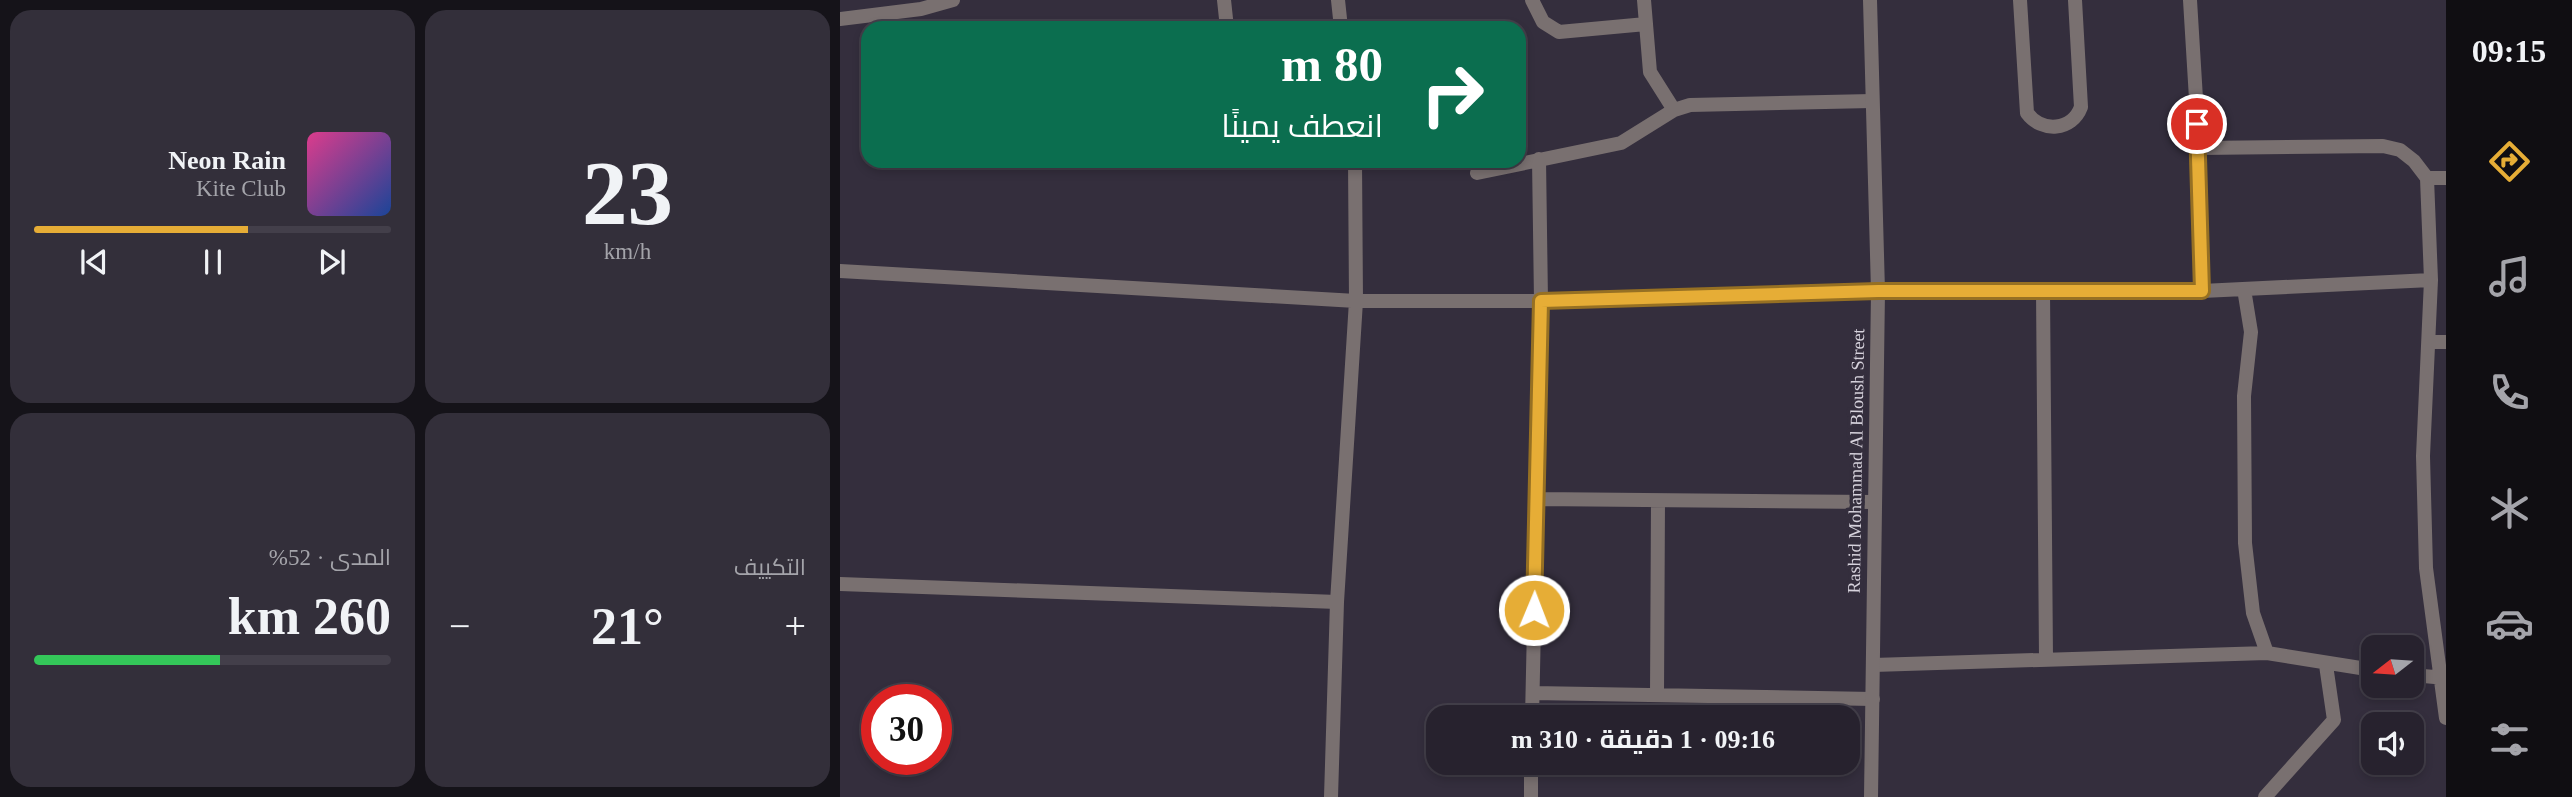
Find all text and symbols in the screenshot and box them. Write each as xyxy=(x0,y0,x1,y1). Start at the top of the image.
text: 09:15 xyxy=(2472,33,2546,69)
text: 80 m xyxy=(1281,37,1383,92)
icon: right xyxy=(1407,49,1498,140)
pin xyxy=(2167,94,2227,154)
icon: arrive xyxy=(2178,105,2216,143)
text: انعطف يمينًا xyxy=(1221,108,1383,144)
icon: directions xyxy=(2485,137,2534,186)
text: 23 xyxy=(582,143,673,244)
text: Neon Rain xyxy=(168,146,286,175)
text: Kite Club xyxy=(196,176,286,201)
text: km/h xyxy=(604,239,651,264)
icon: previous xyxy=(75,243,113,281)
icon: pause xyxy=(194,243,232,281)
icon: next xyxy=(313,243,351,281)
icon: music xyxy=(2485,252,2534,301)
street label: Rashid Mohammad Al Bloush Street xyxy=(1844,328,1868,594)
icon: phone xyxy=(2485,368,2534,417)
icon: climate xyxy=(2485,484,2534,533)
text: المدى · 52% xyxy=(269,545,391,570)
text: التكييف xyxy=(734,555,806,580)
position arrow xyxy=(1497,573,1571,647)
text: 260 km xyxy=(228,588,391,645)
text: 21° xyxy=(591,598,664,655)
icon: car xyxy=(2485,599,2534,648)
text: − xyxy=(449,605,470,647)
text: + xyxy=(785,605,806,647)
north arrow xyxy=(2361,635,2424,698)
map controls xyxy=(2361,635,2424,775)
speed limit sign: 30 xyxy=(861,684,952,775)
button: sound xyxy=(2361,712,2424,775)
icon: filters xyxy=(2485,715,2534,764)
text: 09:16 · 1 دقيقة · 310 m xyxy=(1511,725,1775,754)

